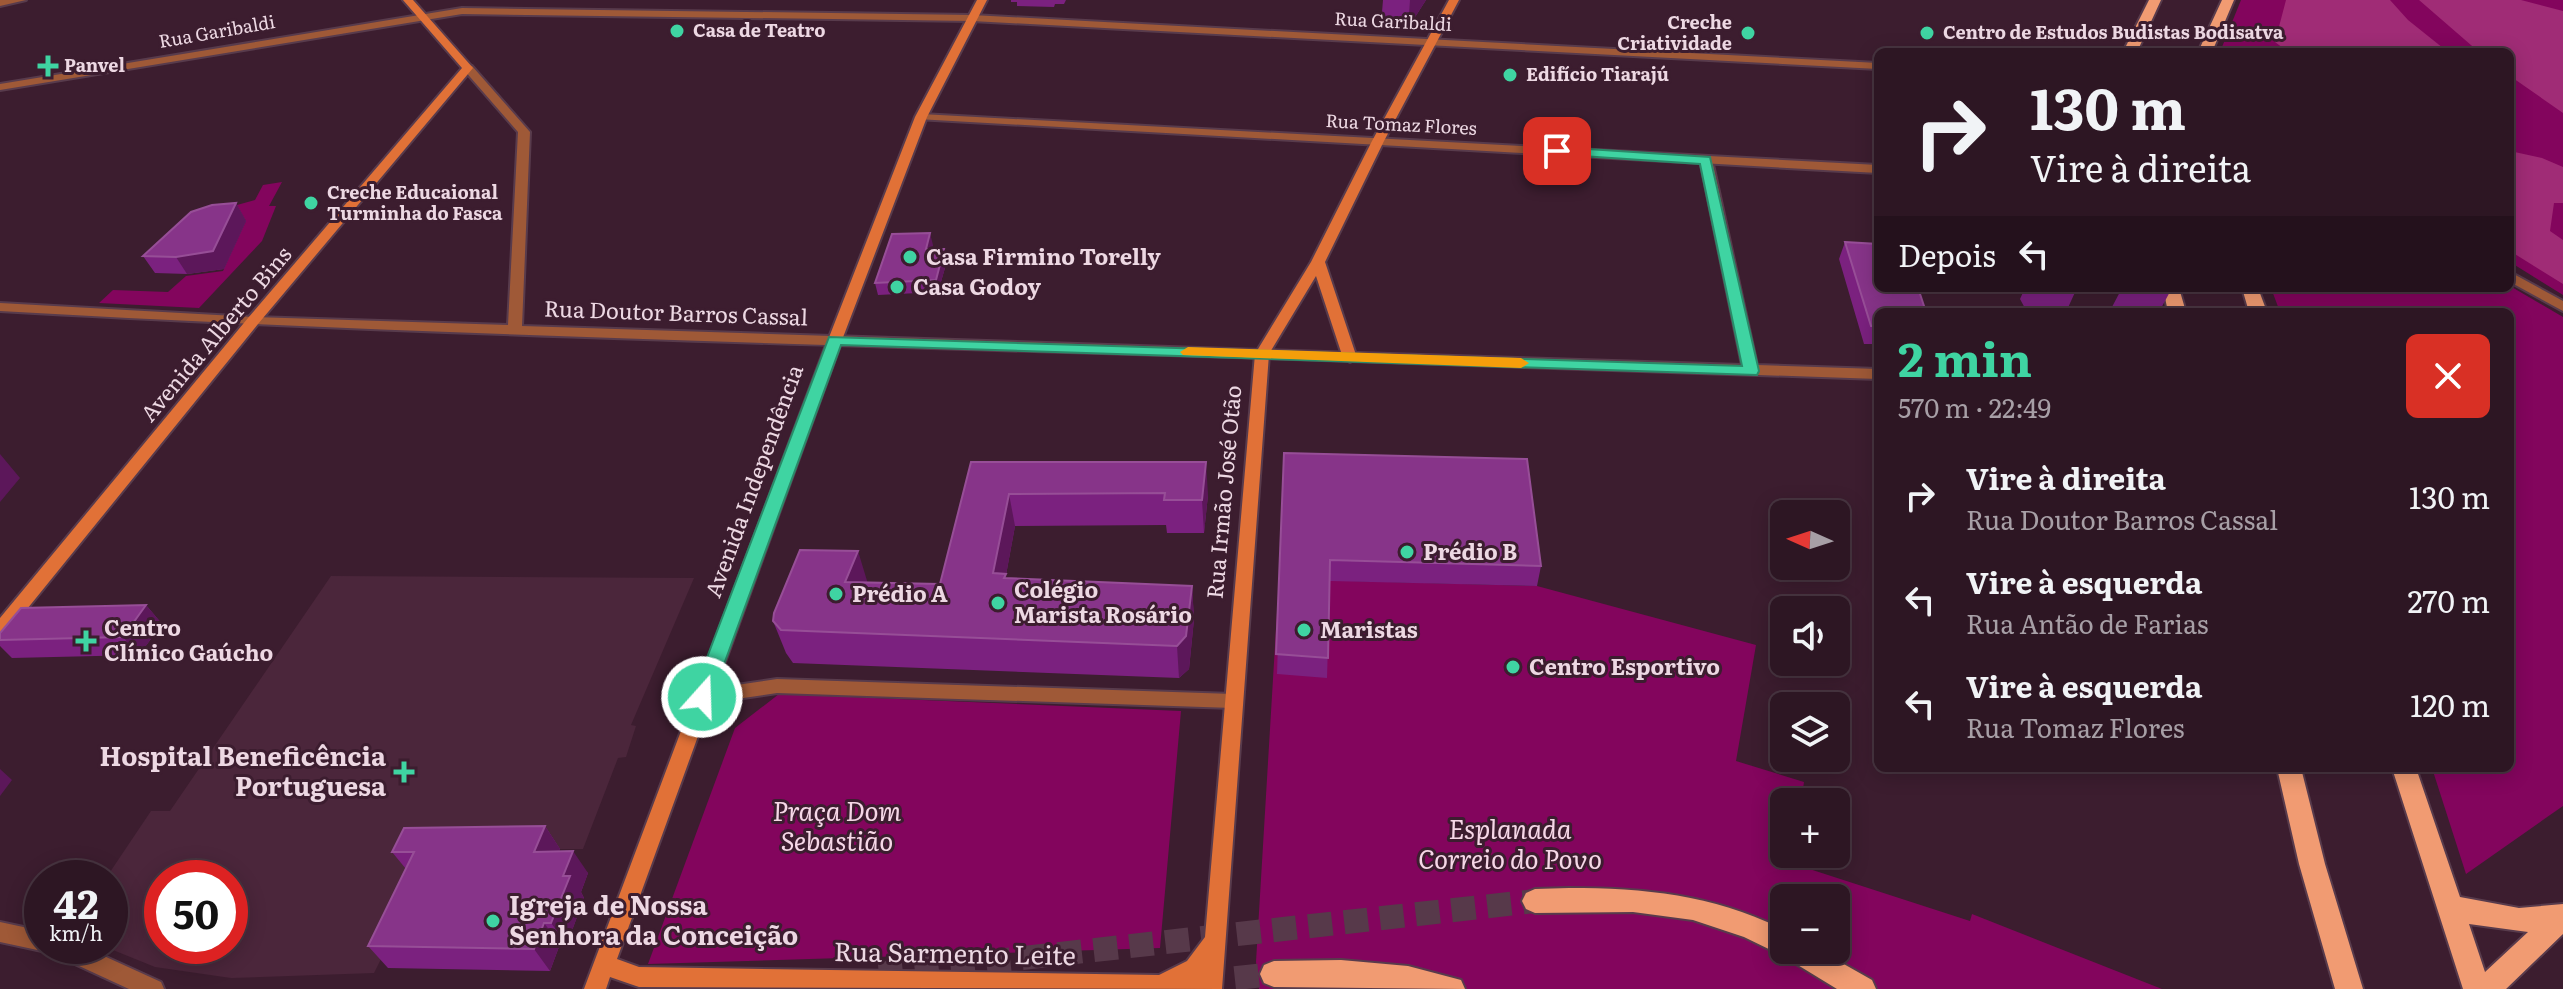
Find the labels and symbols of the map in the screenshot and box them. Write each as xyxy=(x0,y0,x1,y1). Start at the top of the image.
street label: Rua Garibaldi xyxy=(1334,4,1453,37)
street label: Rua Garibaldi xyxy=(156,7,277,54)
place label: Creche Criatividade xyxy=(1617,8,1732,56)
place label: Casa de Teatro xyxy=(693,16,825,43)
place label: Centro de Estudos Budistas Bodisatva xyxy=(1943,18,2284,45)
marker: Casa de Teatro xyxy=(668,22,686,40)
marker: Creche Criatividade xyxy=(1739,24,1757,42)
marker: Centro de Estudos Budistas Bodisatva xyxy=(1918,24,1936,42)
place label: Panvel xyxy=(64,51,125,78)
marker: Panvel xyxy=(39,57,57,75)
place label: Edifício Tiarajú xyxy=(1526,60,1669,87)
marker: Edifício Tiarajú xyxy=(1501,66,1519,84)
street label: Rua Tomaz Flores xyxy=(1325,106,1477,141)
pin xyxy=(1523,117,1591,185)
place label: Creche Educaional Turminha do Fasca xyxy=(327,178,503,226)
marker: Creche Educaional Turminha do Fasca xyxy=(302,194,320,212)
street label: Avenida Alberto Bins xyxy=(131,238,298,428)
place label: Casa Firmino Torelly xyxy=(926,239,1161,272)
marker: Casa Firmino Torelly xyxy=(901,248,919,266)
place label: Casa Godoy xyxy=(913,269,1042,302)
marker: Casa Godoy xyxy=(888,278,906,296)
street label: Rua Doutor Barros Cassal xyxy=(544,290,809,333)
street label: Avenida Independência xyxy=(695,359,810,602)
street label: Rua Irmão José Otão xyxy=(1197,384,1248,600)
north arrow xyxy=(1770,500,1850,580)
place label: Prédio B xyxy=(1423,534,1517,567)
marker: Prédio B xyxy=(1398,543,1416,561)
place label: Colégio Marista Rosário xyxy=(1014,572,1192,630)
place label: Prédio A xyxy=(852,576,948,609)
marker: Prédio A xyxy=(827,585,845,603)
marker: Colégio Marista Rosário xyxy=(989,594,1007,612)
place label: Centro Clínico Gaúcho xyxy=(104,610,273,668)
place label: Maristas xyxy=(1320,612,1418,645)
marker: Maristas xyxy=(1295,621,1313,639)
marker: Centro Clínico Gaúcho xyxy=(75,630,97,652)
place label: Centro Esportivo xyxy=(1529,649,1720,682)
position arrow xyxy=(660,655,744,739)
marker: Centro Esportivo xyxy=(1504,658,1522,676)
place label: Hospital Beneficência Portuguesa xyxy=(99,735,386,804)
marker: Hospital Beneficência Portuguesa xyxy=(393,761,415,783)
park label: Praça Dom Sebastião xyxy=(773,790,902,859)
park label: Esplanada Correio do Povo xyxy=(1418,808,1602,877)
speed limit sign: 50 xyxy=(144,860,248,964)
place label: Igreja de Nossa Senhora da Conceição xyxy=(509,884,798,953)
marker: Igreja de Nossa Senhora da Conceição xyxy=(484,912,502,930)
street label: Rua Sarmento Leite xyxy=(834,930,1076,973)

